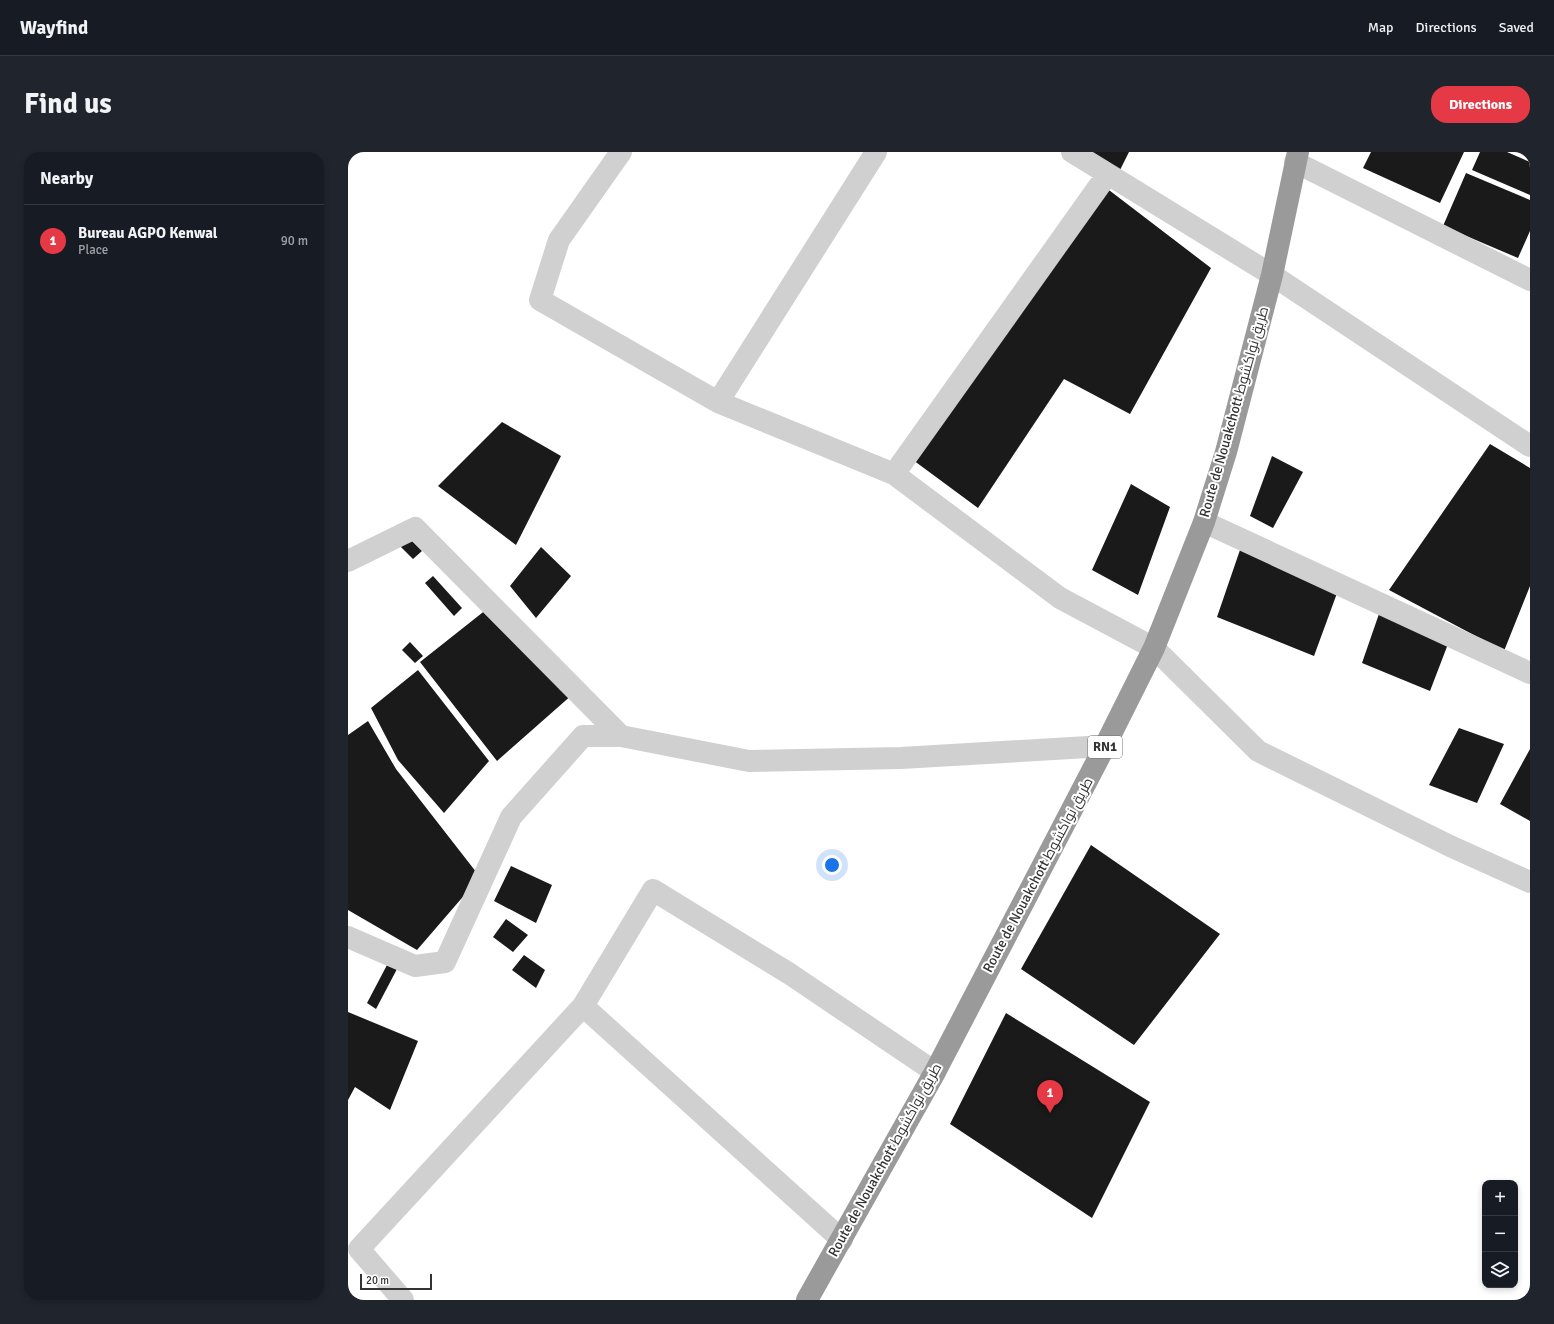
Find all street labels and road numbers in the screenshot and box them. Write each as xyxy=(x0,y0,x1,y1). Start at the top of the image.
street label: Route de Nouakchott طريق نواكشوط xyxy=(1196,305,1272,519)
road number: RN1 xyxy=(1088,736,1122,758)
street label: Route de Nouakchott طريق نواكشوط xyxy=(979,775,1097,975)
street label: Route de Nouakchott طريق نواكشوط xyxy=(825,1060,945,1260)

